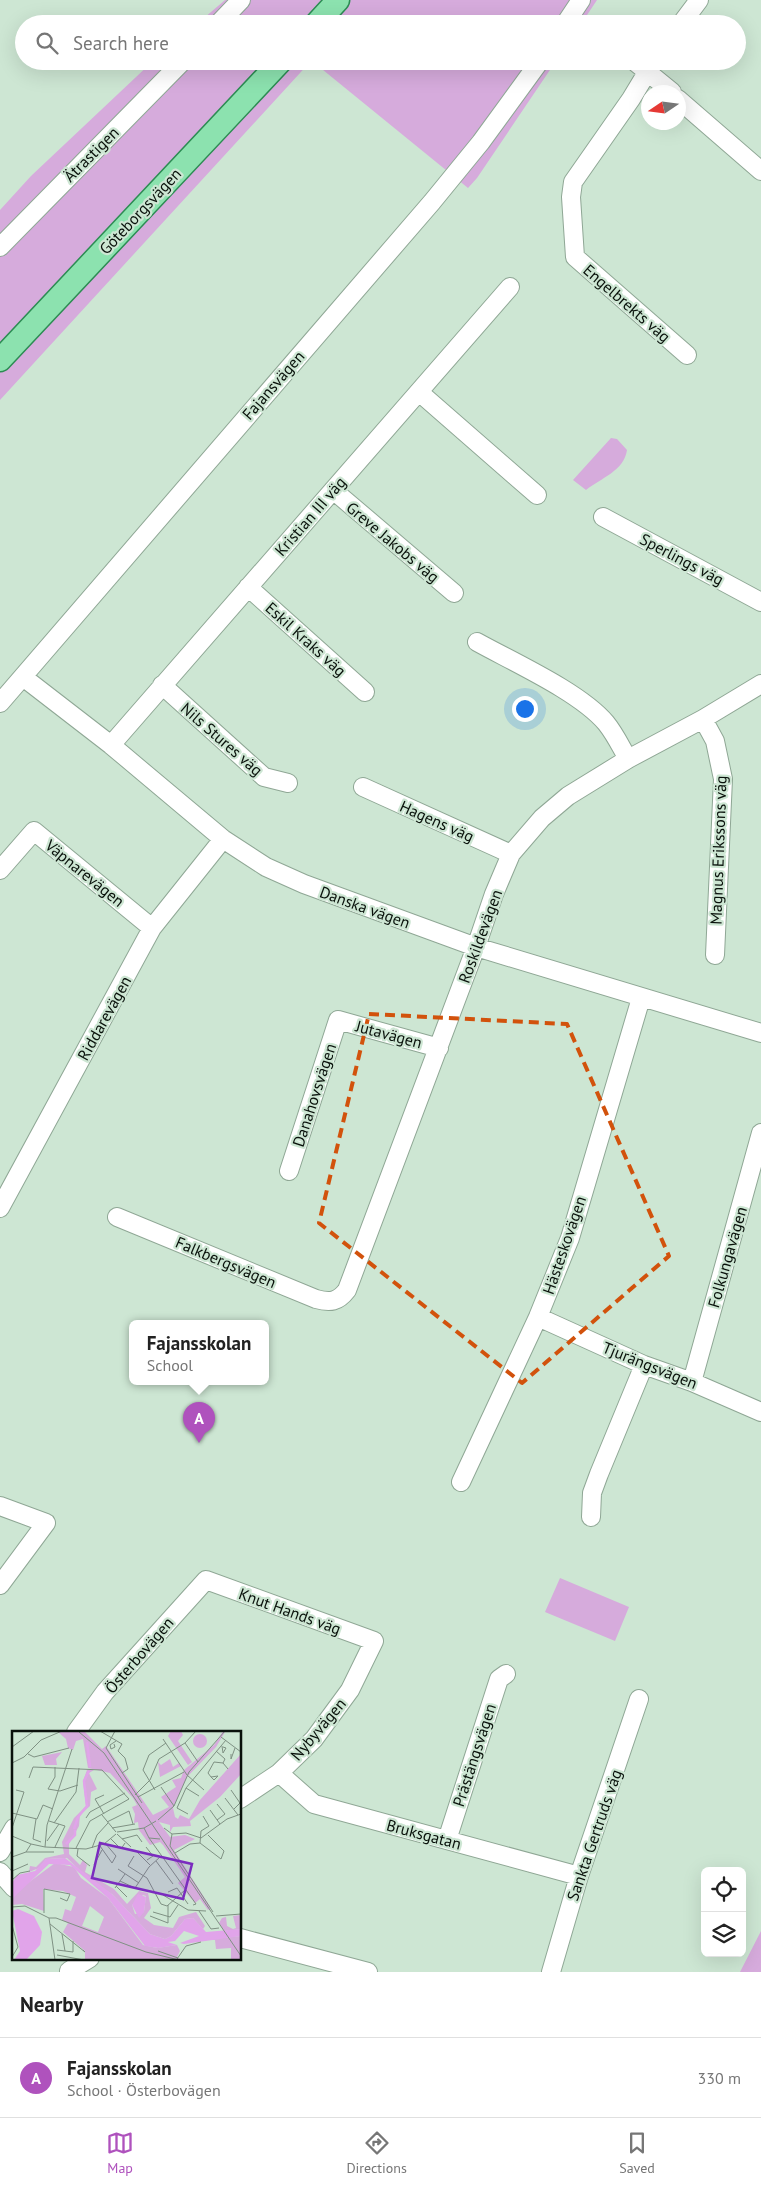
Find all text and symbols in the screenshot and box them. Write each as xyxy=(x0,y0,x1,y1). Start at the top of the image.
search box xyxy=(15,15,746,70)
icon: search xyxy=(33,29,61,57)
text: Search here xyxy=(73,31,169,55)
north arrow xyxy=(641,85,686,130)
street label: Ätrastigen xyxy=(59,122,123,186)
street label: Göteborgsvägen xyxy=(95,164,185,258)
street label: Engelbrekts väg xyxy=(579,260,675,346)
street label: Fajansvägen xyxy=(238,346,308,424)
street label: Kristian III väg xyxy=(270,472,350,560)
street label: Greve Jakobs väg xyxy=(342,497,444,587)
street label: Sperlings väg xyxy=(637,529,727,589)
street label: Eskil Kraks väg xyxy=(262,598,350,680)
your location xyxy=(512,696,538,722)
street label: Nils Stures väg xyxy=(177,698,267,780)
street label: Magnus Erikssons väg xyxy=(705,775,731,925)
street label: Hagens väg xyxy=(397,796,477,846)
street label: Väpnarevägen xyxy=(41,834,129,911)
street label: Danska vägen xyxy=(317,881,413,933)
street label: Roskildevägen xyxy=(454,886,506,986)
street label: Riddarevägen xyxy=(73,972,135,1064)
street label: Jutavägen xyxy=(353,1015,424,1052)
street label: Danahovsvägen xyxy=(288,1041,340,1149)
street label: Hästeskovägen xyxy=(538,1193,590,1297)
street label: Folkungavägen xyxy=(703,1204,751,1310)
street label: Falkbergsvägen xyxy=(173,1232,279,1292)
popup xyxy=(129,1320,269,1385)
text: Fajansskolan xyxy=(147,1331,251,1355)
street label: Tjurängsvägen xyxy=(600,1337,700,1393)
text: School xyxy=(147,1355,193,1375)
pin: A xyxy=(183,1402,215,1443)
street label: Knut Hands väg xyxy=(236,1583,344,1639)
street label: Österbovägen xyxy=(100,1613,178,1697)
street label: Nybyvägen xyxy=(286,1694,350,1764)
street label: Prästängsvägen xyxy=(448,1701,500,1809)
inset map xyxy=(12,1731,241,1960)
street label: Sankta Gertruds väg xyxy=(562,1767,626,1903)
street label: Bruksgatan xyxy=(384,1814,464,1854)
map controls xyxy=(701,1867,746,1957)
button: locate xyxy=(701,1867,746,1912)
button: layers xyxy=(701,1912,746,1957)
text: Nearby xyxy=(20,1991,83,2018)
text: Fajansskolan xyxy=(67,2056,172,2080)
text: A xyxy=(31,2068,41,2088)
text: 330 m xyxy=(698,2068,741,2088)
text: School · Österbovägen xyxy=(67,2080,221,2100)
tab: Map xyxy=(106,2129,134,2177)
tab: Directions xyxy=(346,2129,407,2177)
tab: Saved xyxy=(619,2129,655,2177)

